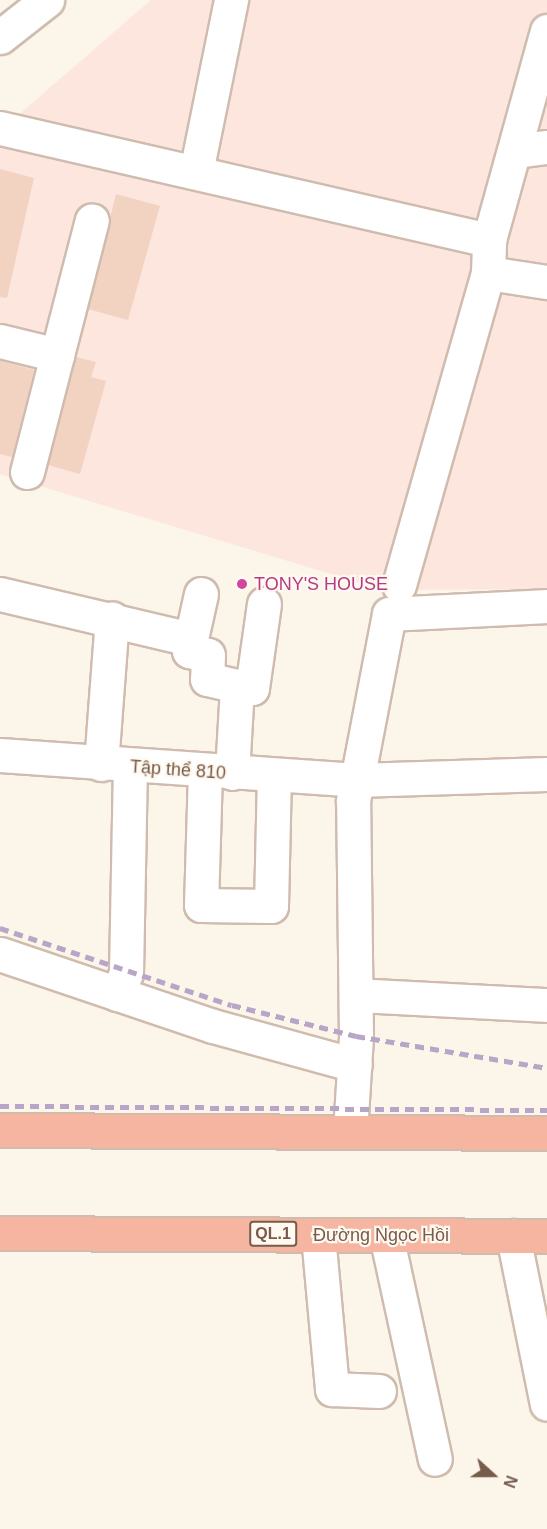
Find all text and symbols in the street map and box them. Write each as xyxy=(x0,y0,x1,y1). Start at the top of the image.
place label: TONY'S HOUSE xyxy=(254,573,388,595)
marker: TONY'S HOUSE xyxy=(235,577,249,591)
street label: Tập thể 810 xyxy=(129,756,227,784)
road number: QL.1 xyxy=(249,1221,297,1247)
street label: Đường Ngọc Hồi xyxy=(313,1224,449,1246)
north arrow xyxy=(463,1445,523,1505)
text: N xyxy=(500,1473,520,1490)

